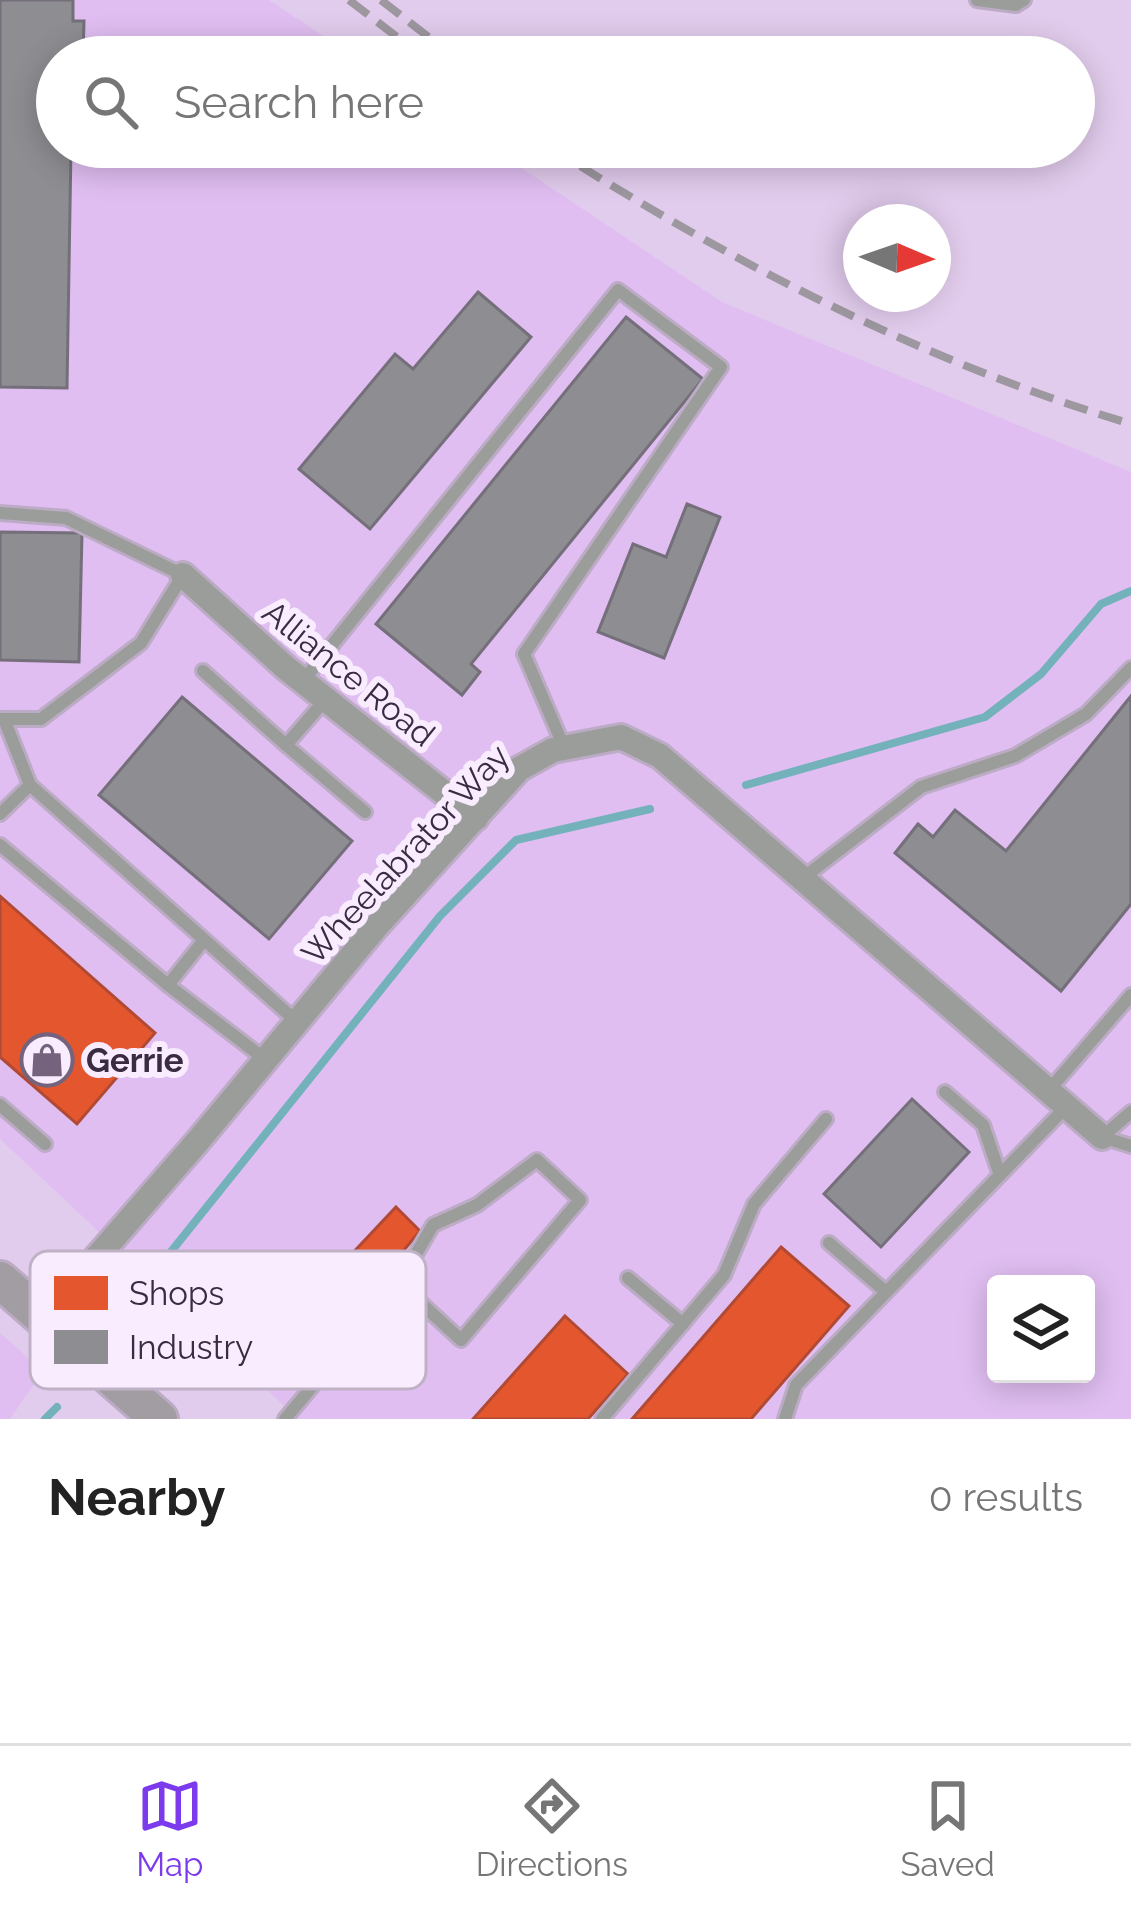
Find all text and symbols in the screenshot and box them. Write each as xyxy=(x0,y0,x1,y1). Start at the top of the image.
search box xyxy=(36,36,1095,168)
icon: search xyxy=(78,69,144,135)
text: Search here xyxy=(174,76,424,129)
north arrow xyxy=(843,204,951,312)
street label: Alliance Road xyxy=(255,592,442,754)
street label: Wheelabrator Way xyxy=(294,736,517,972)
shop icon: Gerrie xyxy=(19,1032,75,1088)
place label: Gerrie xyxy=(86,1041,184,1080)
legend xyxy=(30,1251,426,1389)
text: Shops xyxy=(129,1274,224,1313)
map controls xyxy=(987,1275,1095,1383)
button: layers xyxy=(987,1275,1095,1383)
text: Industry xyxy=(129,1328,253,1367)
text: Nearby xyxy=(48,1467,225,1527)
text: 0 results xyxy=(929,1474,1083,1520)
tab: Map xyxy=(136,1773,203,1884)
tab: Directions xyxy=(476,1773,628,1884)
tab: Saved xyxy=(900,1773,995,1884)

